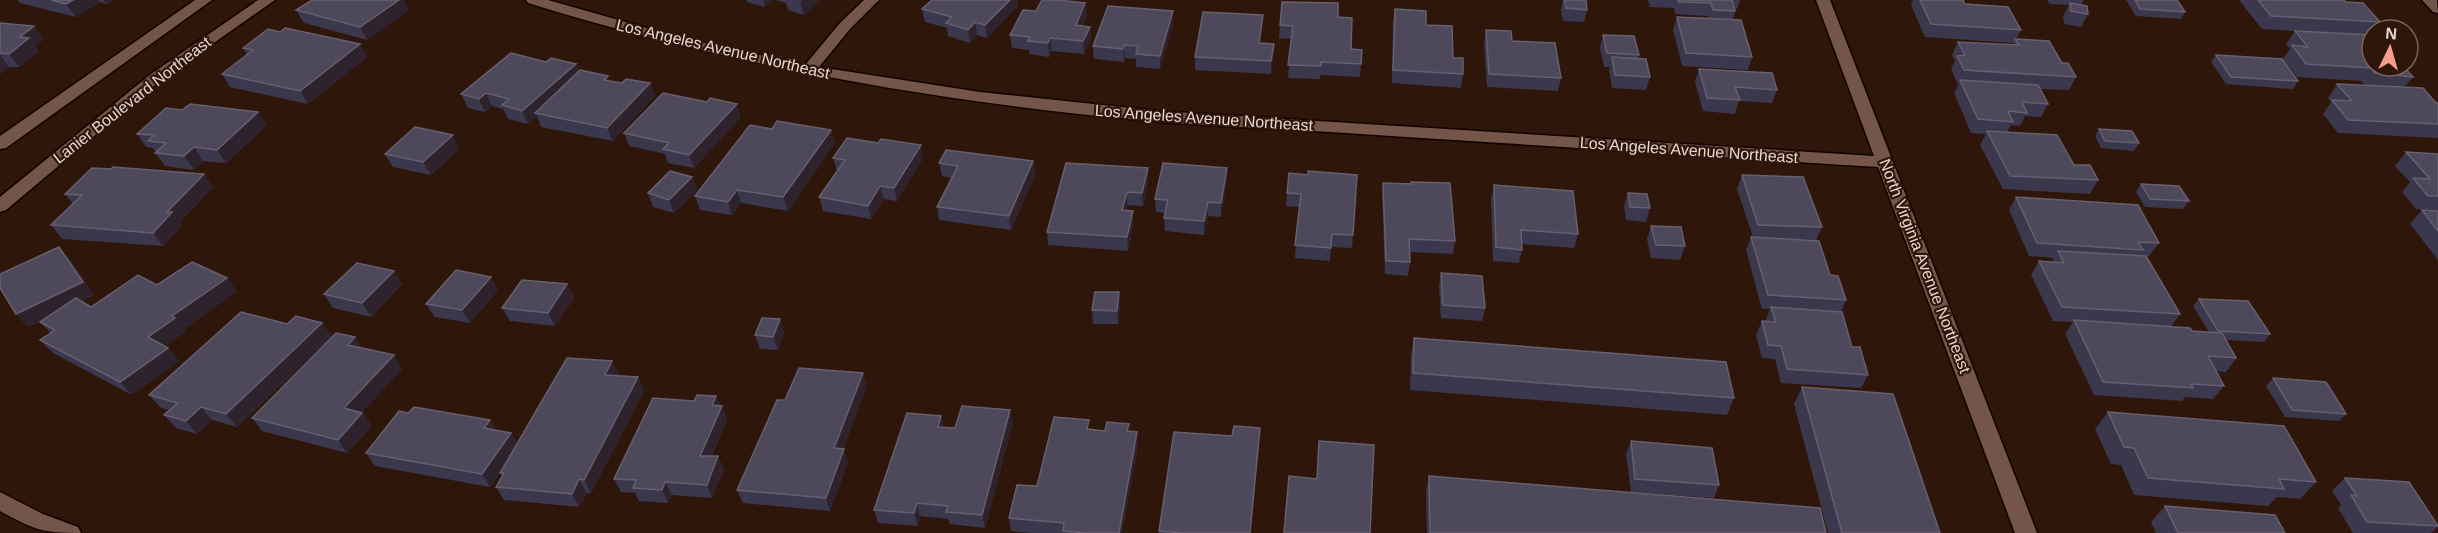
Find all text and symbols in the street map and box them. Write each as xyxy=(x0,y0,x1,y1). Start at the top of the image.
street label: Los Angeles Avenue Northeast xyxy=(615,16,832,82)
north arrow xyxy=(2360,18,2420,78)
text: N xyxy=(2385,25,2398,43)
street label: Lanier Boulevard Northeast xyxy=(50,33,214,167)
street label: Los Angeles Avenue Northeast xyxy=(1094,102,1314,134)
street label: Los Angeles Avenue Northeast xyxy=(1579,134,1799,166)
street label: North Virginia Avenue Northeast xyxy=(1876,157,1974,376)

